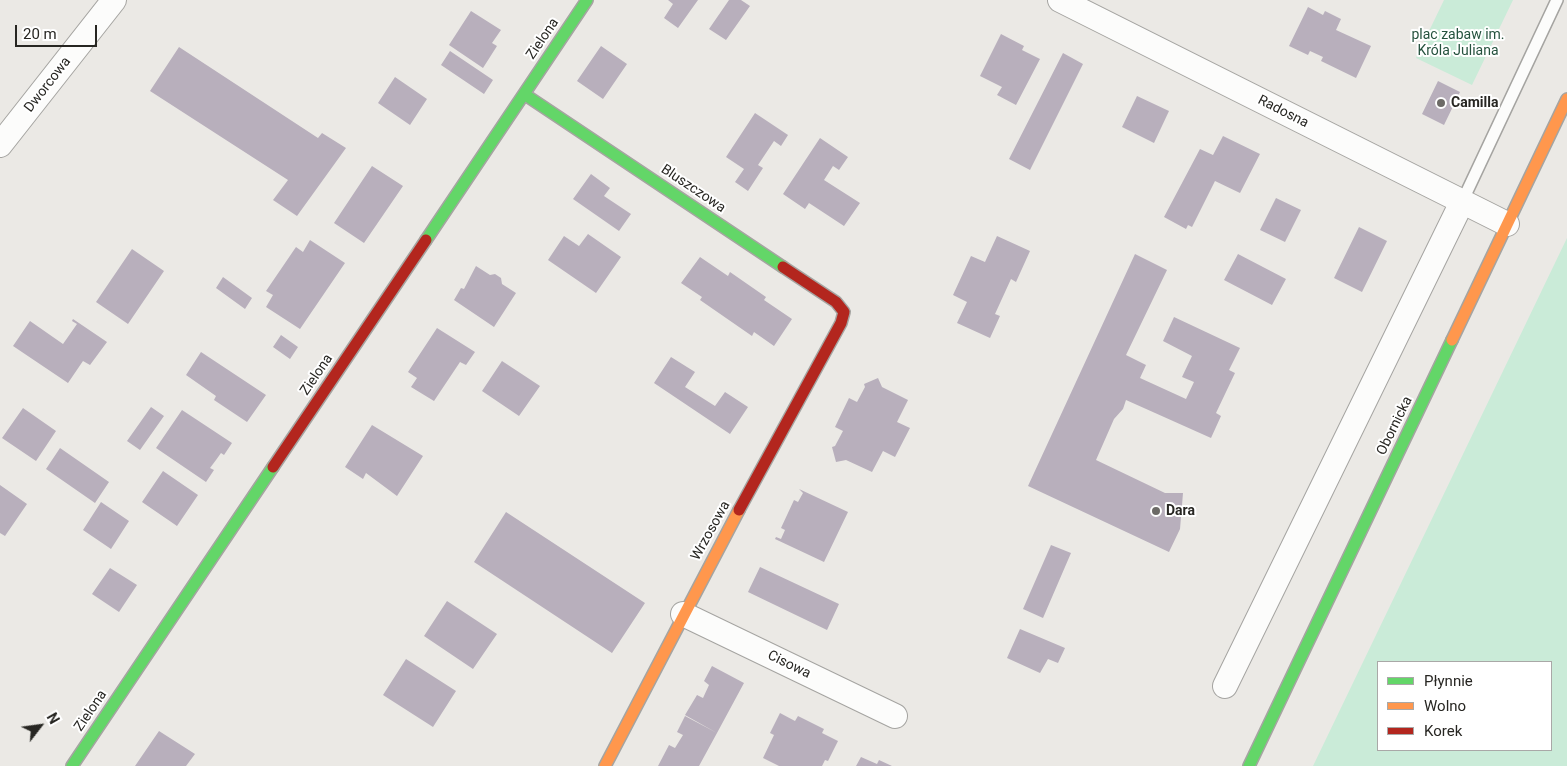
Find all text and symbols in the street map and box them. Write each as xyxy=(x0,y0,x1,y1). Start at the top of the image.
scale bar xyxy=(18,15,100,47)
street label: Zielona xyxy=(523,15,563,63)
text: 20 m xyxy=(23,25,57,43)
park label: plac zabaw im. Króla Juliana xyxy=(1411,27,1505,59)
street label: Dworcowa xyxy=(21,54,75,116)
street label: Radosna xyxy=(1255,92,1311,132)
place label: Camilla xyxy=(1451,95,1498,111)
marker: Camilla xyxy=(1435,97,1447,109)
street label: Bluszczowa xyxy=(658,161,728,217)
street label: Zielona xyxy=(297,351,337,399)
street label: Obornicka xyxy=(1374,394,1416,458)
street label: Wrzosowa xyxy=(688,498,734,564)
place label: Dara xyxy=(1166,503,1195,519)
marker: Dara xyxy=(1150,505,1162,517)
street label: Cisowa xyxy=(765,647,813,683)
legend xyxy=(1377,661,1552,751)
text: Płynnie xyxy=(1424,672,1473,690)
street label: Zielona xyxy=(71,687,111,735)
text: Wolno xyxy=(1424,697,1466,715)
north arrow xyxy=(15,701,65,751)
text: N xyxy=(44,710,62,727)
text: Korek xyxy=(1424,722,1462,740)

